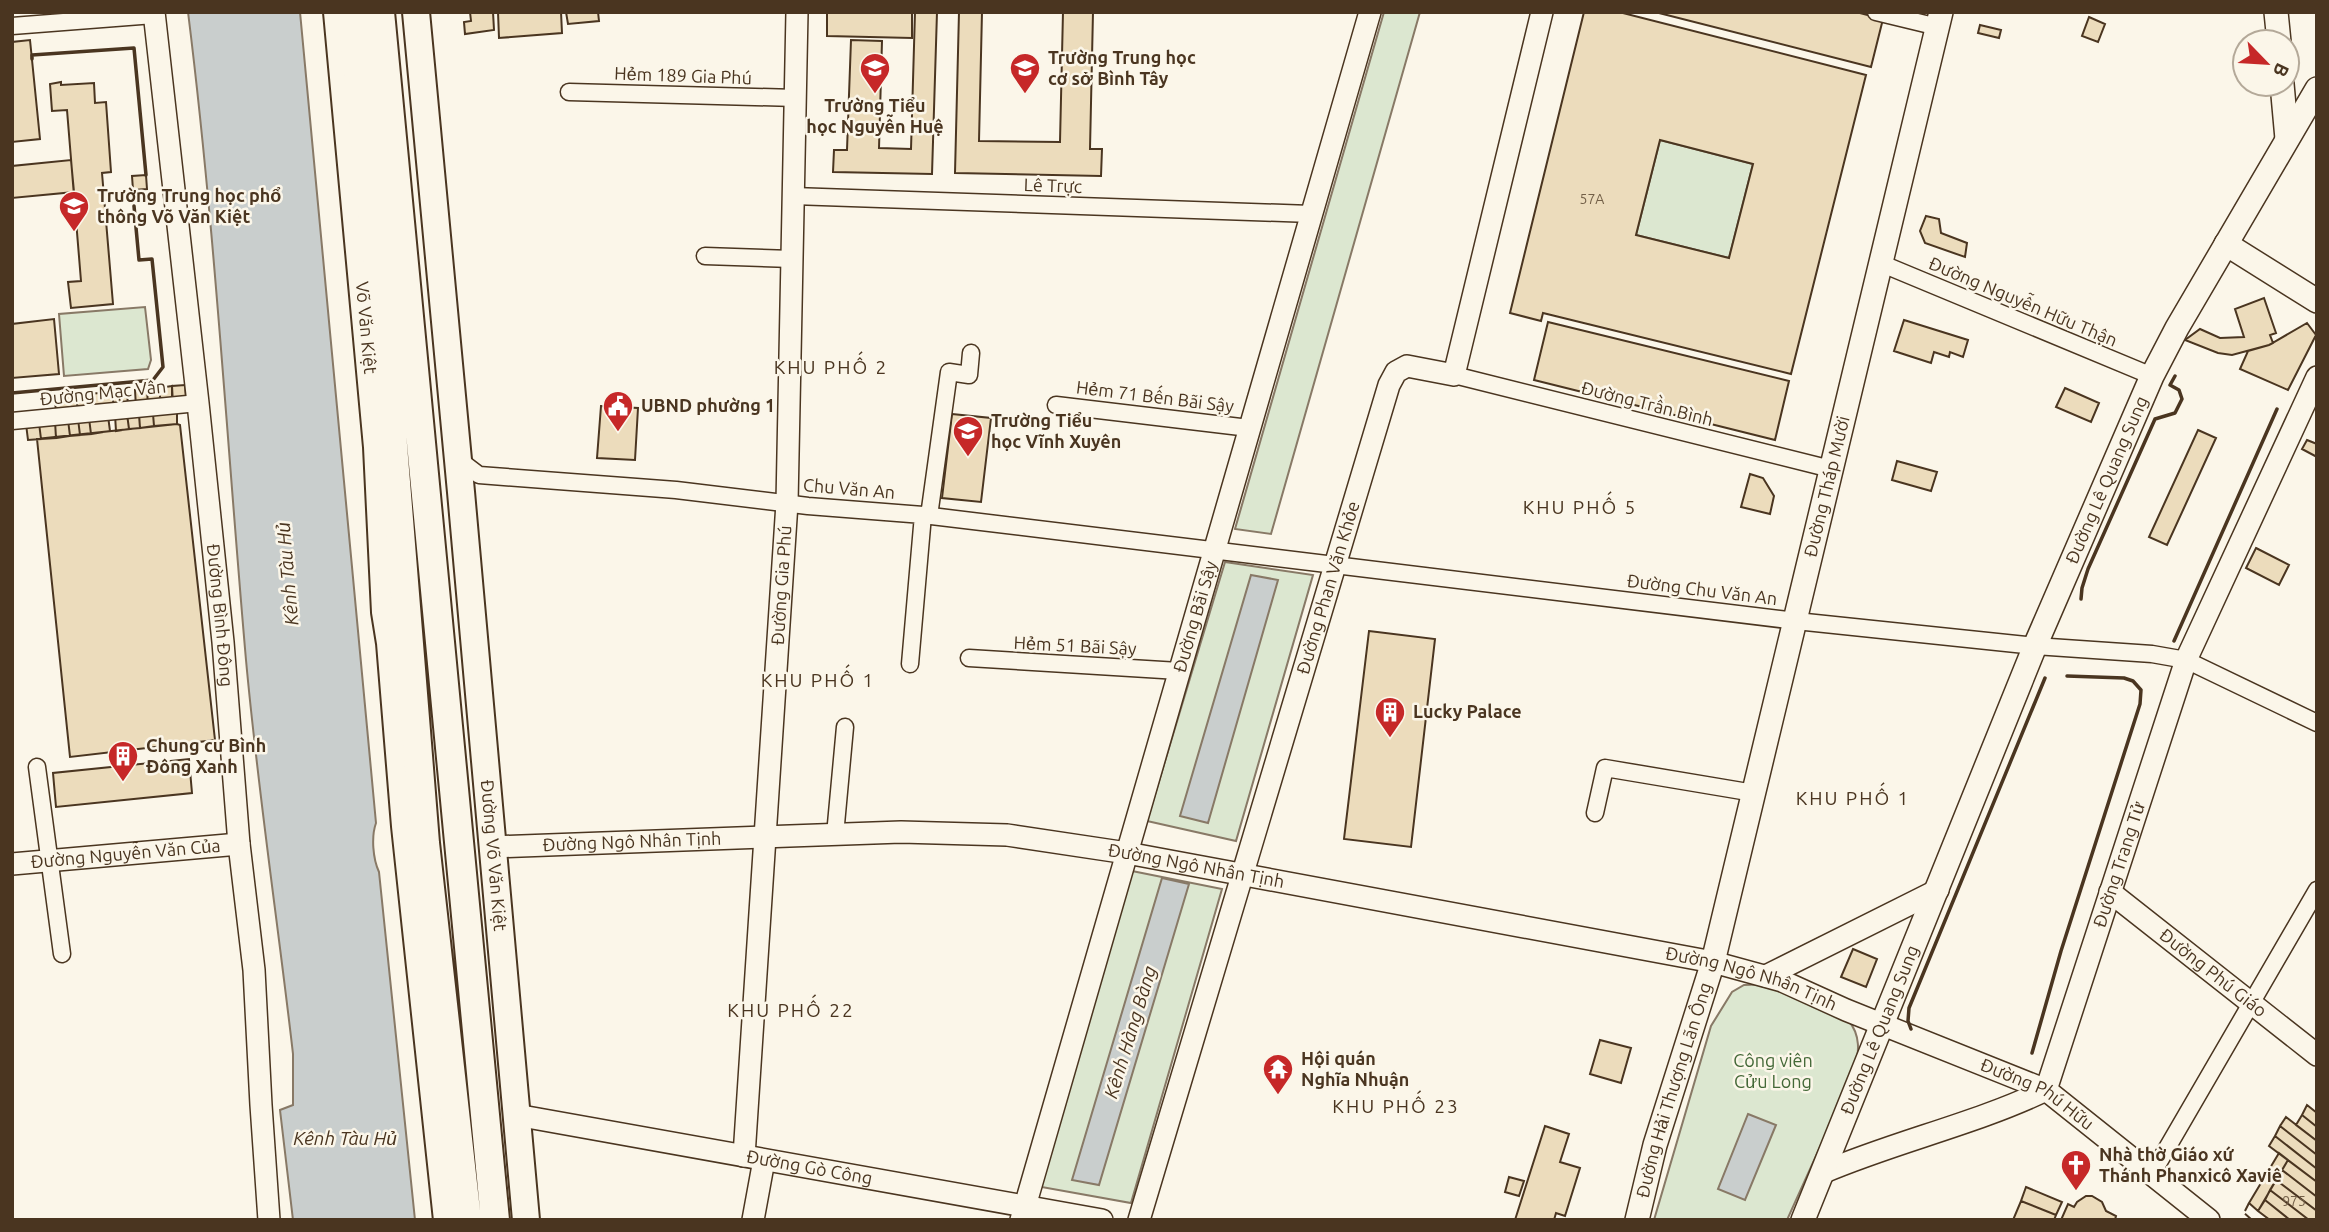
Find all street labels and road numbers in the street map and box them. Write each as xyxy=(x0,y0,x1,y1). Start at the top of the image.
street label: Hẻm 189 Gia Phú xyxy=(614,63,752,87)
street label: Lê Trực xyxy=(1023,174,1083,196)
street label: Đường Nguyễn Hữu Thận xyxy=(1926,250,2122,350)
street label: Võ Văn Kiệt xyxy=(353,280,381,375)
street label: Hẻm 71 Bến Bãi Sậy xyxy=(1075,374,1236,416)
street label: Đường Mạc Vân xyxy=(39,375,167,409)
street label: Đường Trần Bình xyxy=(1579,375,1716,429)
street label: Đường Lê Quang Sung xyxy=(2061,393,2151,567)
street label: Đường Tháp Mười xyxy=(1800,414,1853,559)
street label: Chu Văn An xyxy=(802,474,896,502)
street label: Đường Phan Văn Khỏe xyxy=(1292,499,1363,676)
street label: Đường Gia Phú xyxy=(767,525,795,646)
street label: Đường Bình Đông xyxy=(204,543,238,688)
street label: Đường Bãi Sậy xyxy=(1169,558,1220,675)
street label: Đường Chu Văn An xyxy=(1626,570,1778,608)
street label: Hẻm 51 Bãi Sậy xyxy=(1013,632,1137,658)
street label: Đường Võ Văn Kiệt xyxy=(478,779,511,932)
street label: Đường Trang Tử xyxy=(2089,799,2148,930)
street label: Đường Ngô Nhân Tịnh xyxy=(542,828,722,854)
street label: Đường Nguyễn Văn Của xyxy=(30,835,221,871)
street label: Đường Ngô Nhân Tịnh xyxy=(1107,839,1286,891)
street label: Đường Phú Giáo xyxy=(2156,924,2271,1020)
street label: Đường Ngô Nhân Tịnh xyxy=(1664,942,1840,1014)
street label: Đường Lê Quang Sung xyxy=(1836,942,1922,1117)
street label: Đường Hải Thượng Lãn Ông xyxy=(1632,980,1715,1200)
street label: Đường Phú Hữu xyxy=(1978,1054,2098,1133)
street label: Đường Gò Công xyxy=(745,1145,874,1188)

